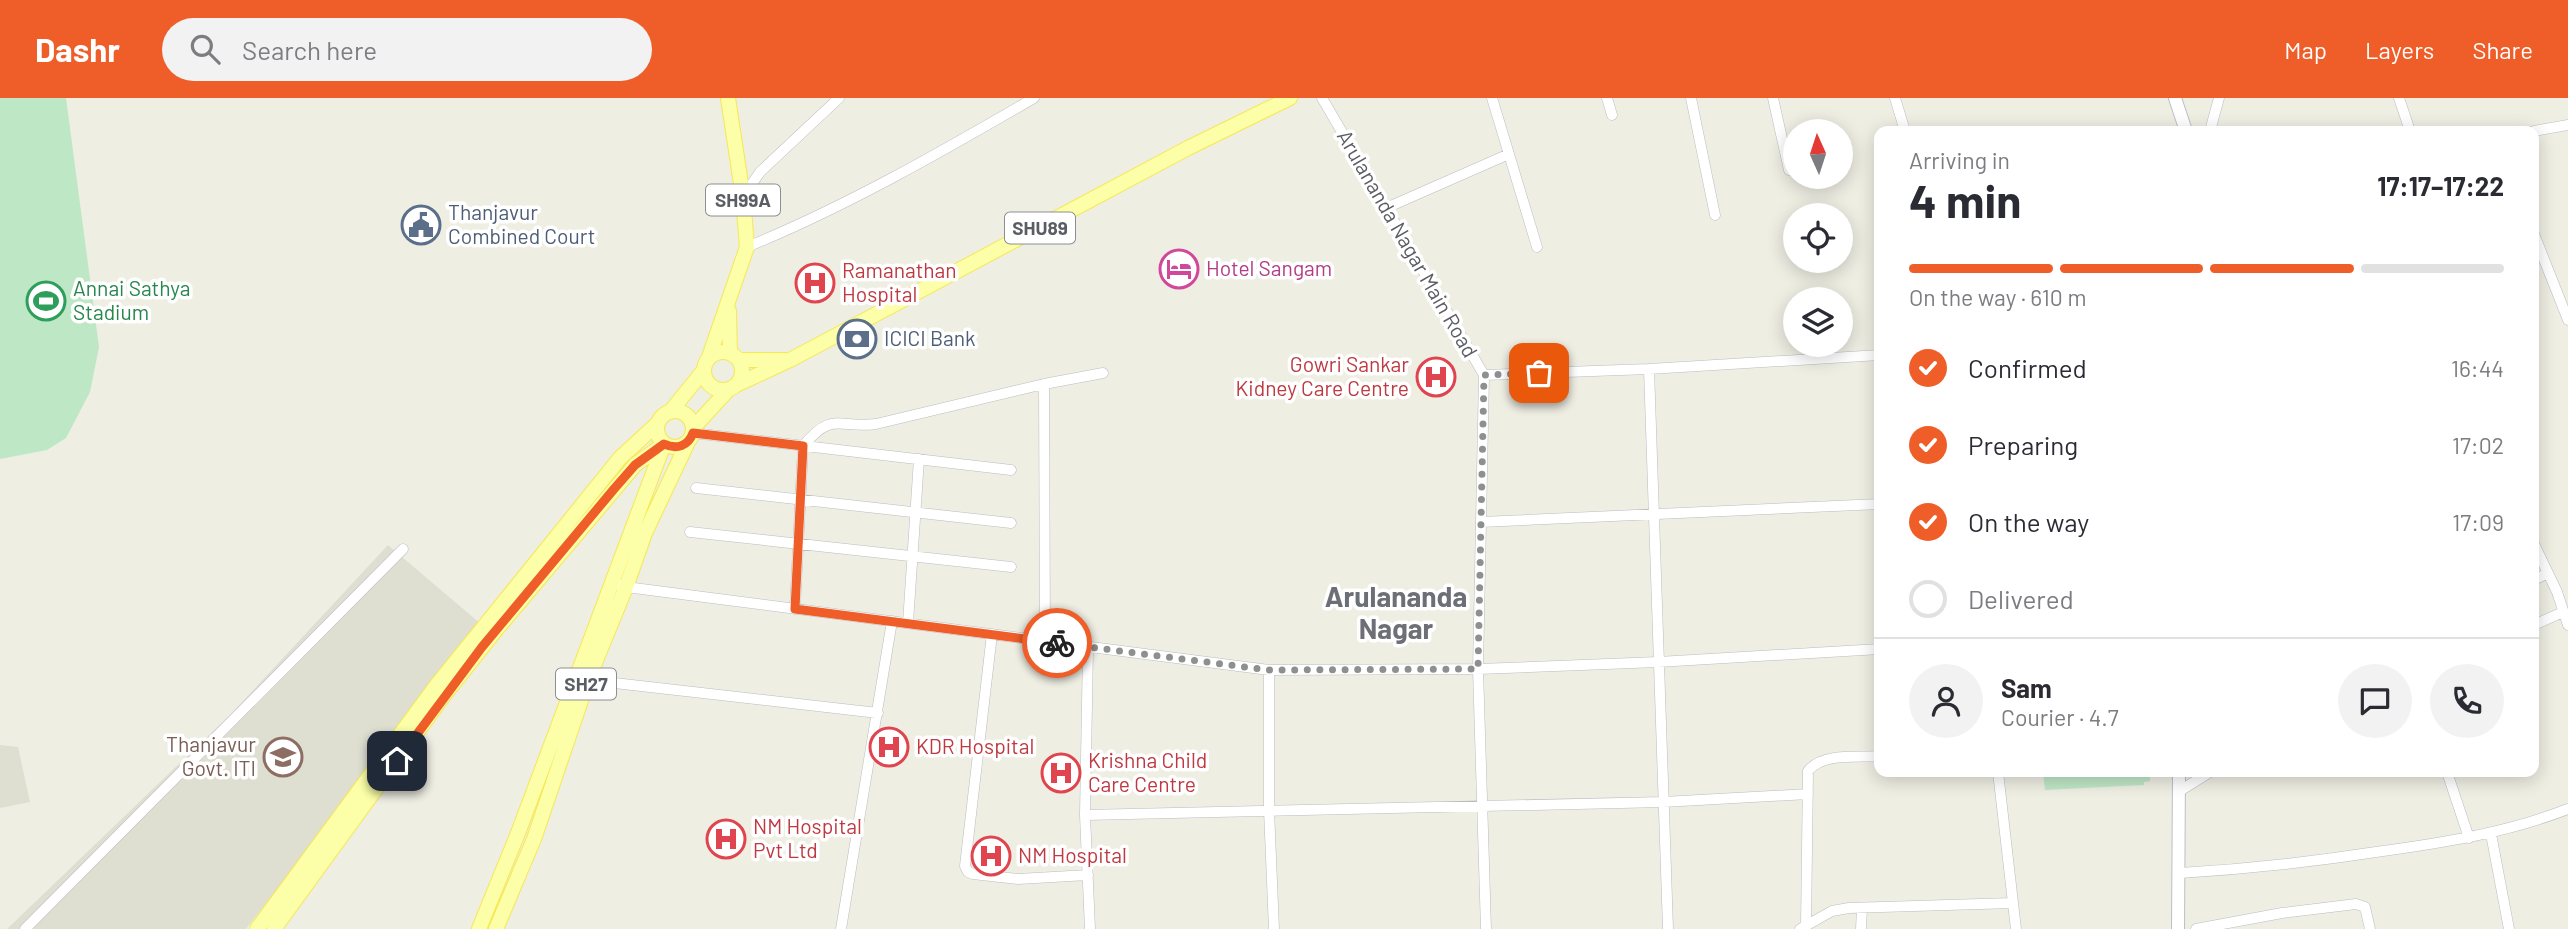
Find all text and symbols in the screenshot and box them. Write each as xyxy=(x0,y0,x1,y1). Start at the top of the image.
search box xyxy=(162,18,652,81)
text: Dashr xyxy=(35,29,120,69)
icon: search xyxy=(186,30,224,68)
text: Search here xyxy=(242,34,377,65)
text: Map xyxy=(2284,35,2327,64)
text: Layers xyxy=(2365,35,2434,64)
text: Share xyxy=(2472,35,2533,64)
north arrow xyxy=(1783,119,1853,189)
map controls xyxy=(1783,119,1853,357)
street label: Arulananda Nagar Main Road xyxy=(1333,125,1484,361)
text: Arriving in xyxy=(1909,146,2010,174)
text: 17:17–17:22 xyxy=(2377,170,2504,201)
text: 4 min xyxy=(1909,172,2021,227)
road number: SH99A xyxy=(706,184,780,216)
place label: Thanjavur Combined Court xyxy=(448,199,595,248)
button: locate xyxy=(1783,203,1853,273)
public building icon: Thanjavur Combined Court xyxy=(400,204,442,246)
road number: SHU89 xyxy=(1005,212,1075,244)
hotel icon: Hotel Sangam xyxy=(1158,248,1200,290)
place label: Hotel Sangam xyxy=(1206,255,1332,280)
place label: Ramanathan Hospital xyxy=(842,257,957,306)
hospital icon: Ramanathan Hospital xyxy=(794,262,836,304)
place label: Annai Sathya Stadium xyxy=(73,275,191,324)
sports icon: Annai Sathya Stadium xyxy=(25,280,67,322)
text: On the way · 610 m xyxy=(1909,283,2086,311)
button: layers xyxy=(1783,287,1853,357)
bank icon: ICICI Bank xyxy=(836,318,878,360)
place label: ICICI Bank xyxy=(884,325,976,350)
pin xyxy=(1509,343,1569,403)
icon: check xyxy=(1909,349,1947,387)
place label: Gowri Sankar Kidney Care Centre xyxy=(1235,351,1409,400)
text: Confirmed xyxy=(1968,352,2087,383)
icon: bag xyxy=(1520,354,1558,392)
text: 16:44 xyxy=(2451,354,2504,382)
hospital icon: Gowri Sankar Kidney Care Centre xyxy=(1415,356,1457,398)
icon: check xyxy=(1909,426,1947,464)
text: Preparing xyxy=(1968,429,2078,460)
text: 17:02 xyxy=(2452,431,2504,459)
icon: check xyxy=(1909,503,1947,541)
text: On the way xyxy=(1968,506,2089,537)
text: 17:09 xyxy=(2452,508,2504,536)
district label: Arulananda Nagar xyxy=(1325,579,1467,645)
text: Delivered xyxy=(1968,583,2074,614)
courier xyxy=(1022,608,1092,678)
icon: bike xyxy=(1038,624,1076,662)
button: person xyxy=(1909,664,1983,738)
button: chat xyxy=(2338,664,2412,738)
button: phone xyxy=(2430,664,2504,738)
road number: SH27 xyxy=(556,668,616,699)
text: Sam xyxy=(2001,672,2052,703)
text: Courier · 4.7 xyxy=(2001,703,2119,731)
hospital icon: KDR Hospital xyxy=(868,726,910,768)
place label: Thanjavur Govt. ITI xyxy=(166,731,256,780)
pin xyxy=(367,731,427,791)
place label: KDR Hospital xyxy=(916,733,1034,758)
school or university icon: Thanjavur Govt. ITI xyxy=(262,736,304,778)
icon: home xyxy=(378,742,416,780)
place label: Krishna Child Care Centre xyxy=(1088,747,1207,796)
hospital icon: Krishna Child Care Centre xyxy=(1040,752,1082,794)
place label: NM Hospital Pvt Ltd xyxy=(753,813,862,862)
hospital icon: NM Hospital Pvt Ltd xyxy=(705,818,747,860)
hospital icon: NM Hospital xyxy=(970,835,1012,877)
place label: NM Hospital xyxy=(1018,842,1127,867)

